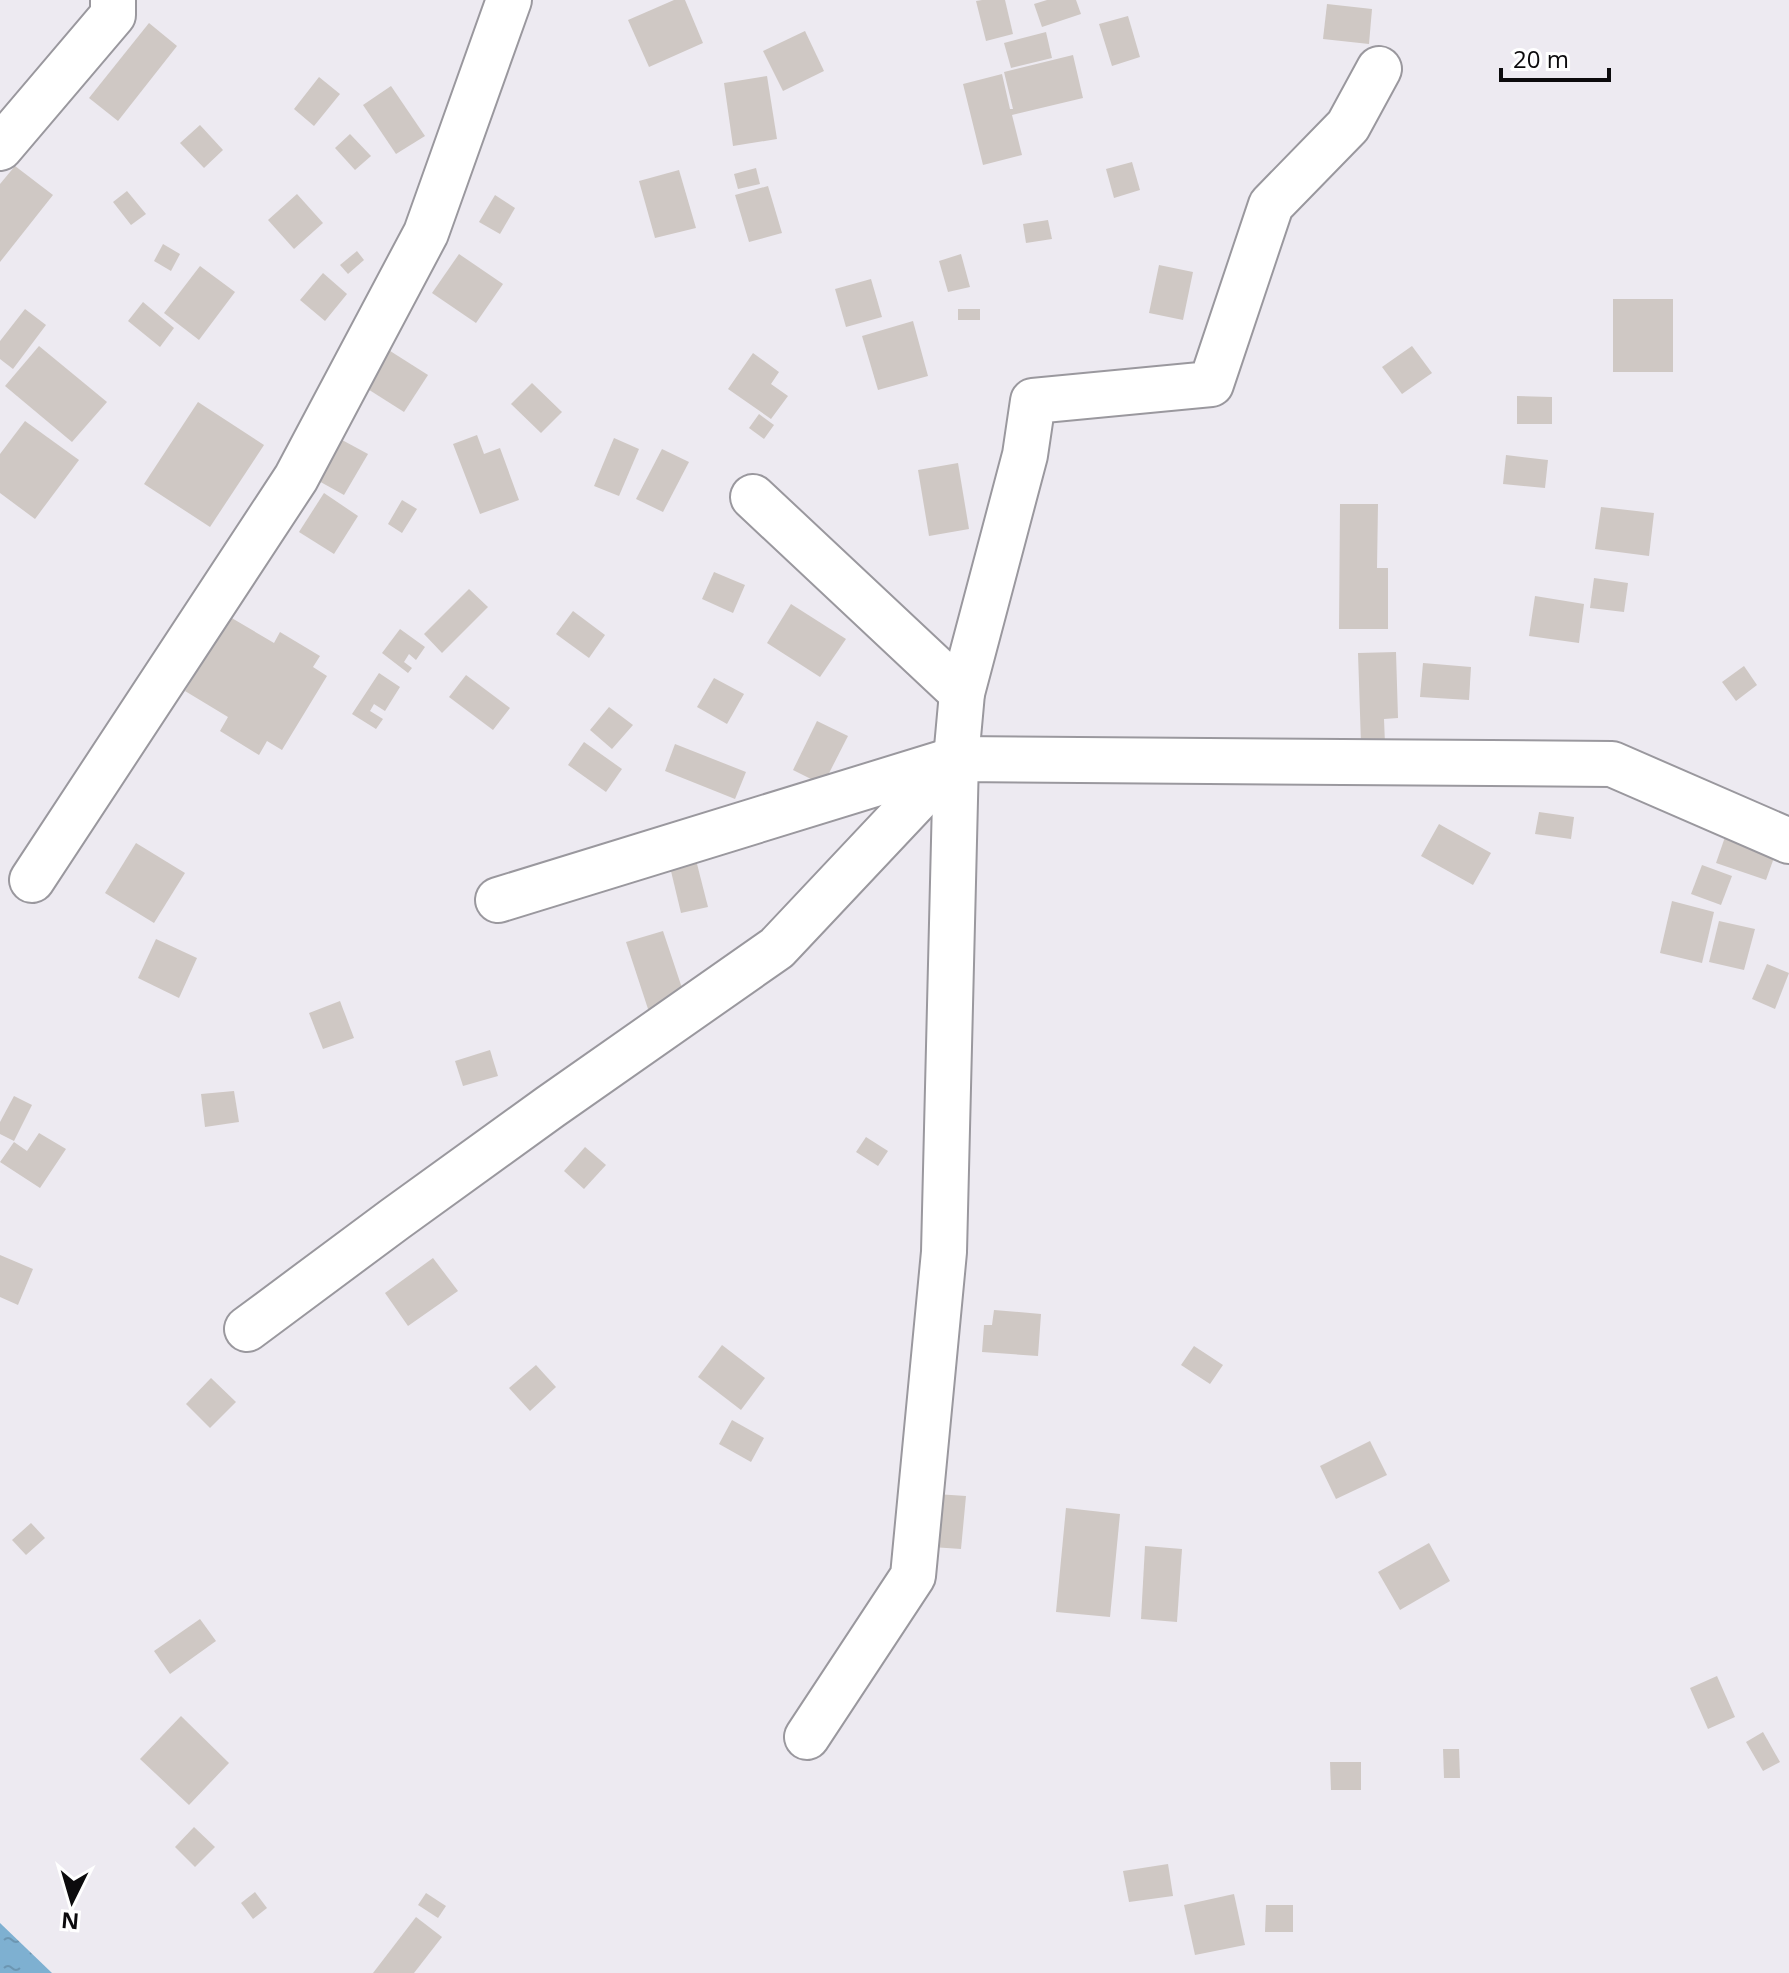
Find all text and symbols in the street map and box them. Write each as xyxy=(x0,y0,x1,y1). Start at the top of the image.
scale bar xyxy=(1501,32,1609,82)
text: 20 m xyxy=(1513,42,1569,75)
north arrow xyxy=(32,1861,112,1941)
text: N xyxy=(60,1906,80,1938)

